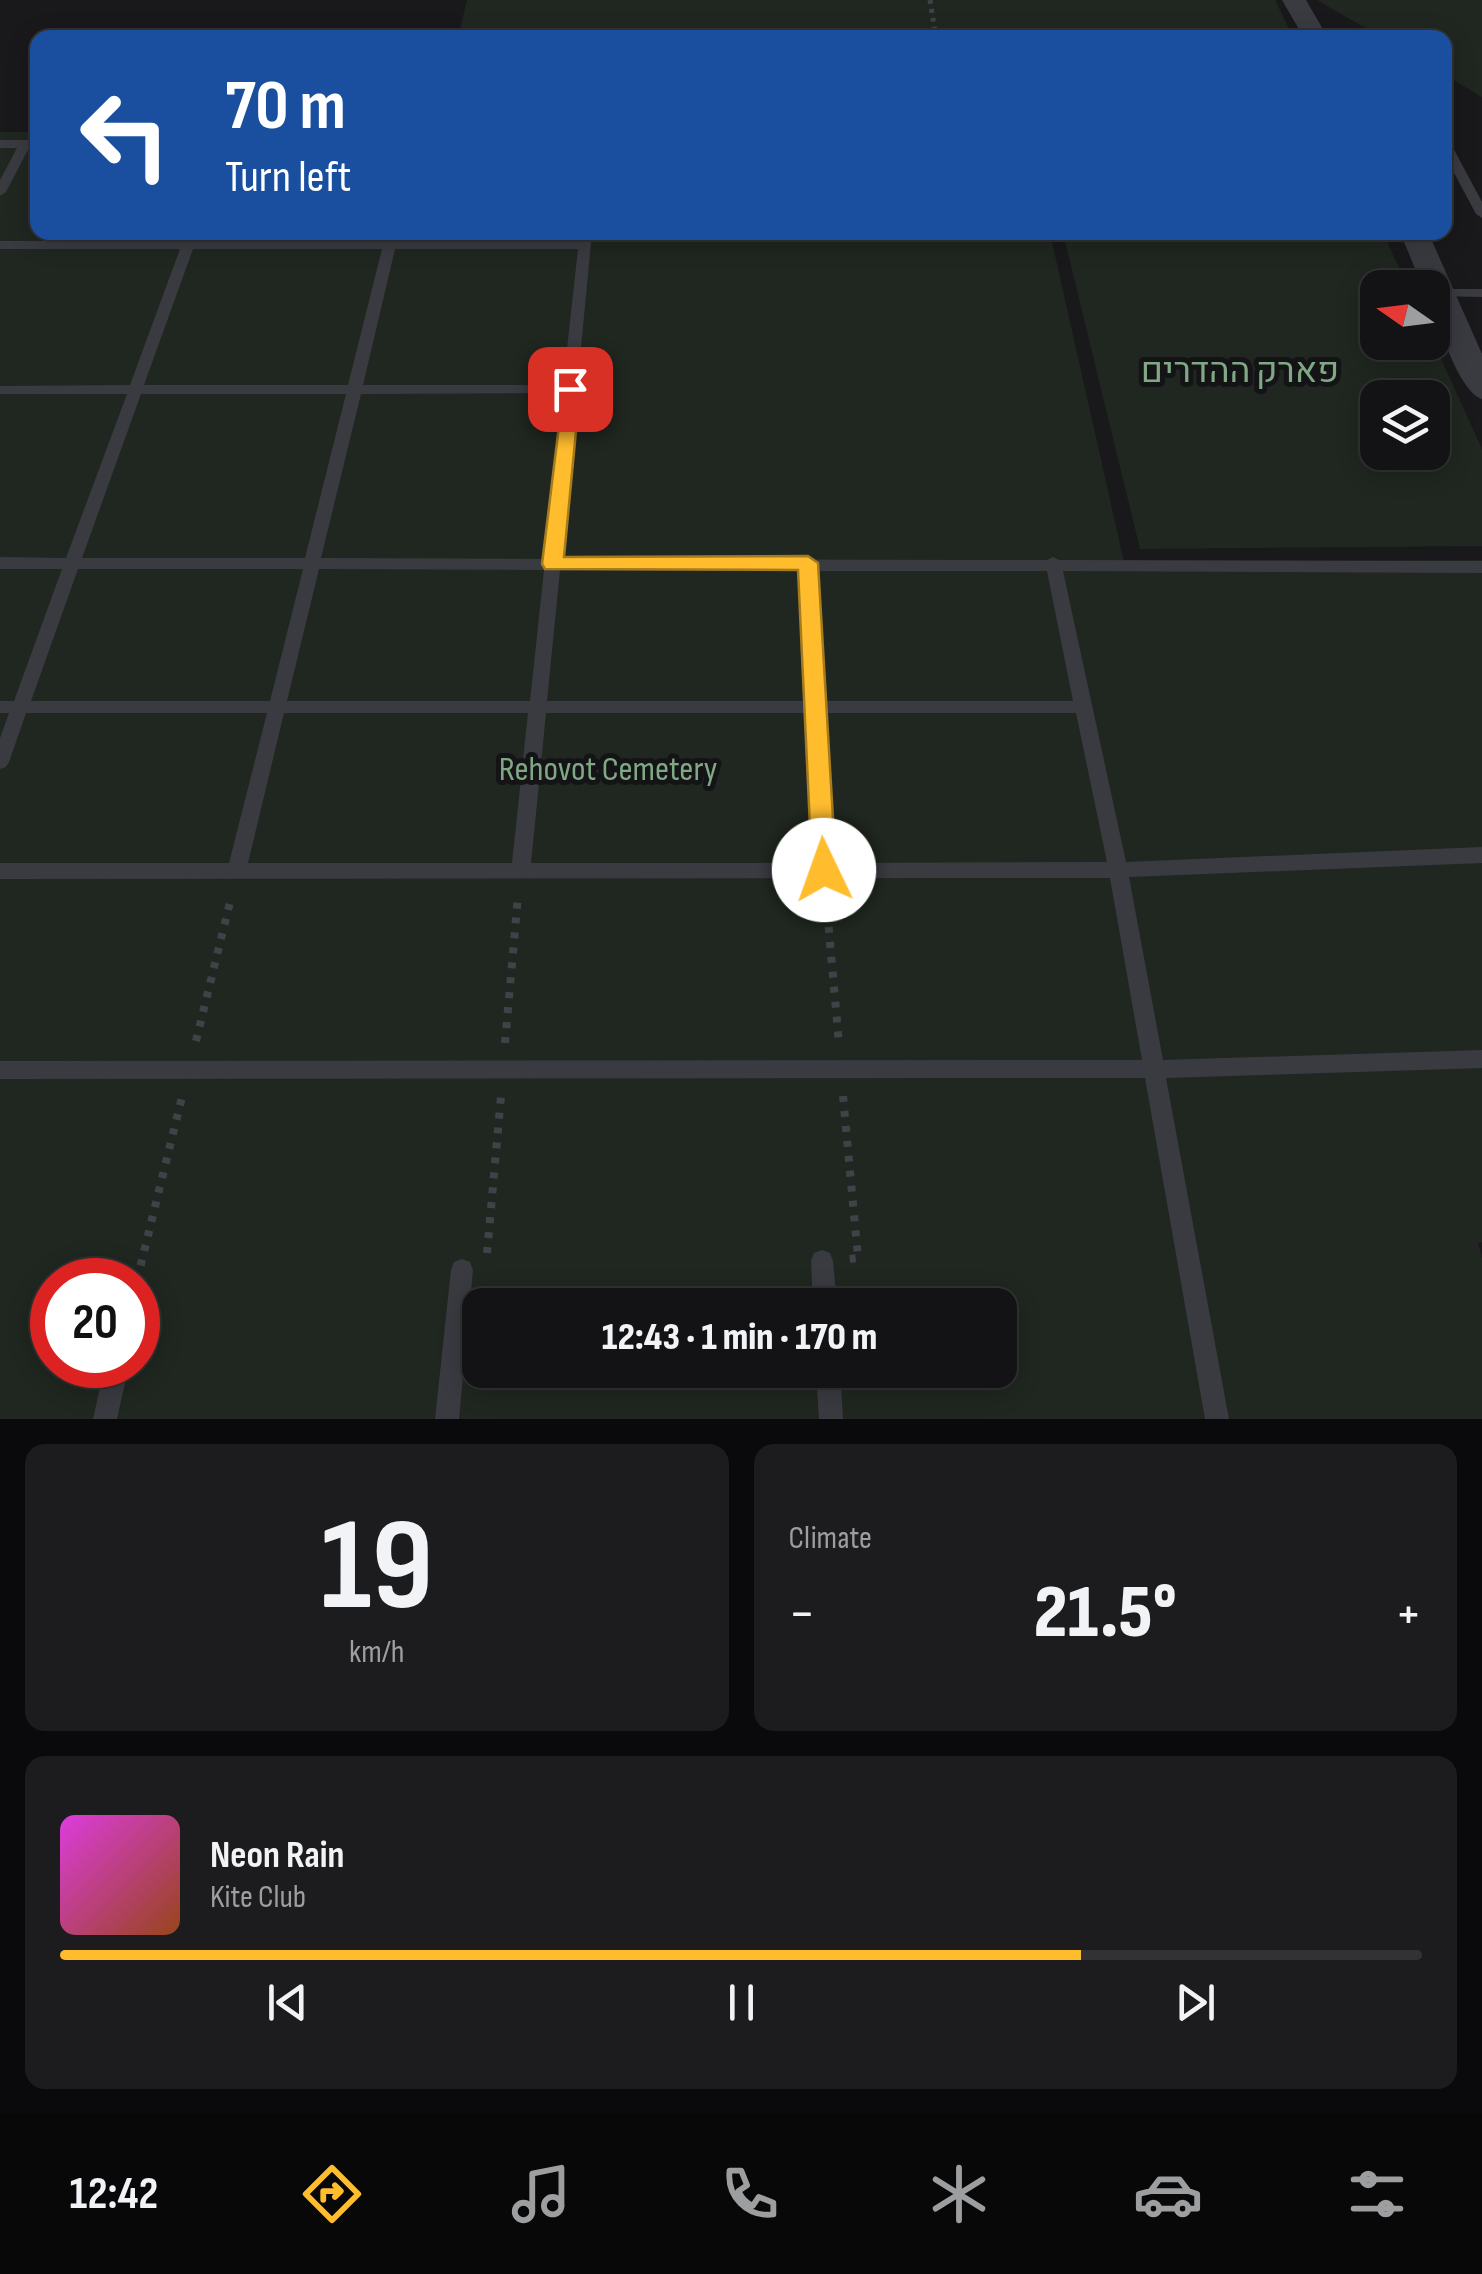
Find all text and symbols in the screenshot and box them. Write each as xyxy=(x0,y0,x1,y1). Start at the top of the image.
text: 70 m xyxy=(225,65,346,149)
icon: left xyxy=(60,70,190,200)
text: Turn left xyxy=(225,150,351,205)
north arrow xyxy=(1360,270,1450,360)
map controls xyxy=(1360,270,1450,470)
pin xyxy=(528,347,613,432)
park label: פארק ההדרים xyxy=(1141,350,1339,393)
icon: arrive xyxy=(543,362,598,417)
button: layers xyxy=(1360,380,1450,470)
park label: Rehovot Cemetery xyxy=(499,748,717,791)
position arrow xyxy=(772,818,876,922)
speed limit sign: 20 xyxy=(30,1258,160,1388)
text: 12:43 · 1 min · 170 m xyxy=(602,1315,877,1360)
text: 19 xyxy=(320,1490,433,1646)
text: Climate xyxy=(789,1519,872,1558)
text: 21.5° xyxy=(1034,1568,1177,1659)
text: − xyxy=(789,1581,815,1648)
text: + xyxy=(1395,1581,1422,1648)
text: km/h xyxy=(349,1633,404,1672)
text: Neon Rain xyxy=(210,1833,344,1878)
text: Kite Club xyxy=(210,1878,306,1917)
icon: previous xyxy=(260,1975,315,2030)
icon: pause xyxy=(714,1975,769,2030)
icon: next xyxy=(1168,1975,1223,2030)
icon: directions xyxy=(297,2159,367,2229)
icon: music xyxy=(506,2159,576,2229)
icon: phone xyxy=(715,2159,785,2229)
icon: climate xyxy=(924,2159,994,2229)
icon: car xyxy=(1133,2159,1203,2229)
icon: filters xyxy=(1342,2159,1412,2229)
text: 12:42 xyxy=(70,2167,158,2222)

